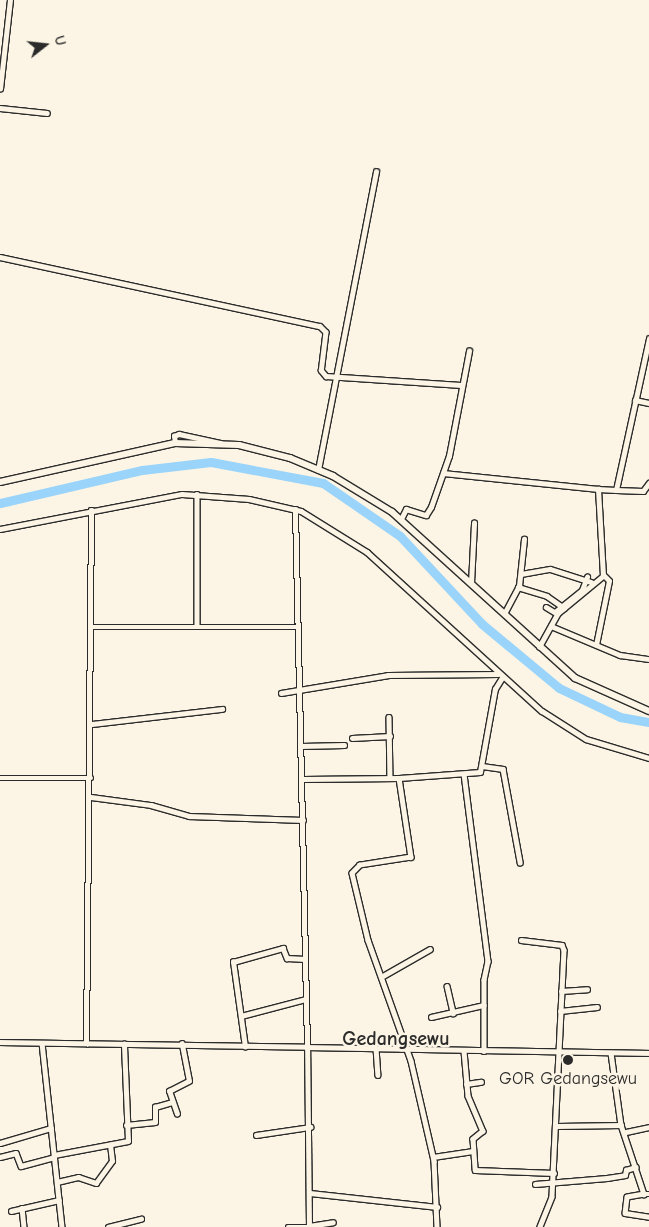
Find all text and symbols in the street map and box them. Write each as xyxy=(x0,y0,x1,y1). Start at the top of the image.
north arrow xyxy=(20,20,70,70)
text: U xyxy=(50,34,69,48)
district label: Gedangsewu xyxy=(342,1026,450,1050)
marker: GOR Gedangsewu xyxy=(562,1054,574,1066)
place label: GOR Gedangsewu xyxy=(499,1068,637,1090)

